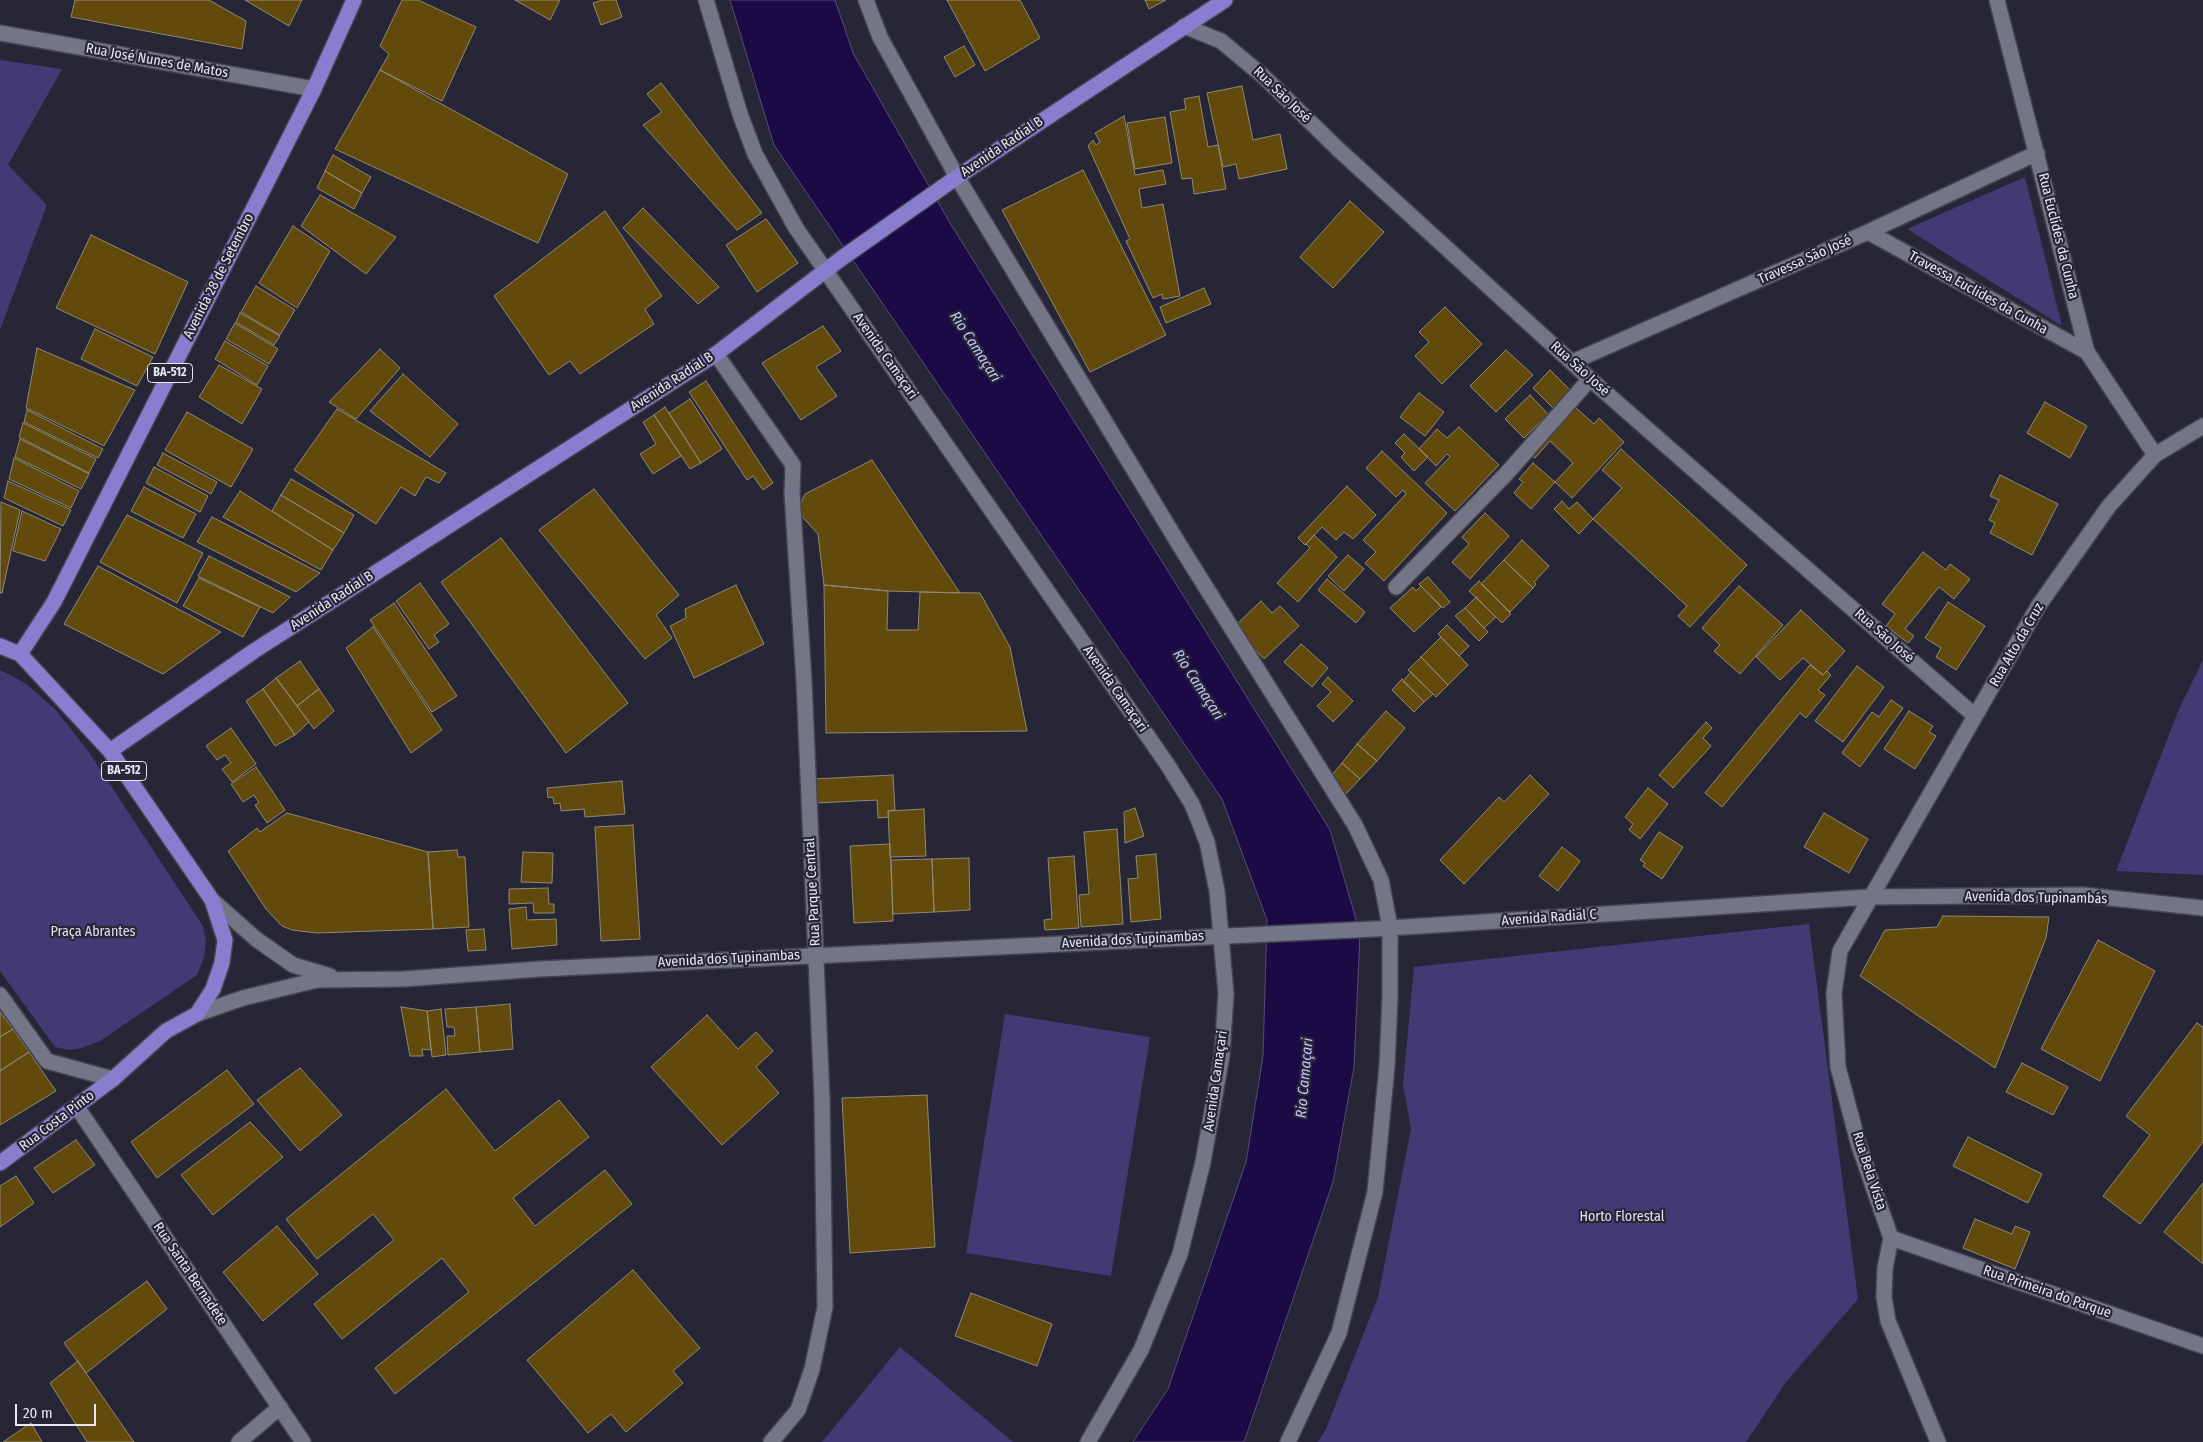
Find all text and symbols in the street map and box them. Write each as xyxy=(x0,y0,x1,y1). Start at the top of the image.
street label: Rua José Nunes de Matos xyxy=(85,40,229,82)
street label: Rua São José xyxy=(1250,63,1314,127)
street label: Avenida Radial B xyxy=(958,113,1046,181)
street label: Rua Euclídes da Cunha xyxy=(2034,171,2082,301)
street label: Avenida 28 de Setembro xyxy=(180,211,258,341)
street label: Travessa São José xyxy=(1756,232,1854,288)
street label: Travessa Euclides da Cunha xyxy=(1906,248,2050,338)
water label: Rio Camaçari xyxy=(946,308,1004,386)
street label: Avenida Camaçari xyxy=(849,310,921,402)
street label: Rua São José xyxy=(1547,338,1613,400)
street label: Avenida Radial B xyxy=(627,349,717,415)
road number: BA-512 xyxy=(148,363,192,382)
street label: Avenida Radial B xyxy=(287,568,377,634)
street label: Rua Alto da Cruz xyxy=(1986,600,2048,690)
street label: Rua São José xyxy=(1851,606,1917,666)
street label: Avenida Camaçari xyxy=(1079,643,1151,735)
water label: Rio Camaçari xyxy=(1169,646,1227,724)
road number: BA-512 xyxy=(102,761,146,780)
street label: Rua Parque Central xyxy=(802,837,824,947)
street label: Avenida dos Tupinambás xyxy=(1965,888,2107,908)
street label: Avenida Radial C xyxy=(1501,906,1597,930)
park label: Praça Abrantes xyxy=(50,924,136,940)
street label: Avenida dos Tupinambas xyxy=(1061,928,1205,952)
street label: Avenida dos Tupinambas xyxy=(657,947,801,971)
street label: Avenida Camaçari xyxy=(1201,1030,1231,1132)
water label: Rio Camaçari xyxy=(1293,1037,1317,1119)
street label: Rua Costa Pinto xyxy=(16,1087,98,1155)
street label: Rua Bela Vista xyxy=(1848,1130,1890,1212)
park label: Horto Florestal xyxy=(1579,1209,1665,1225)
street label: Rua Santa Bernadete xyxy=(149,1219,231,1329)
street label: Rua Primeira do Parque xyxy=(1981,1262,2113,1322)
scale bar xyxy=(18,1394,99,1426)
text: 20 m xyxy=(23,1404,53,1422)

